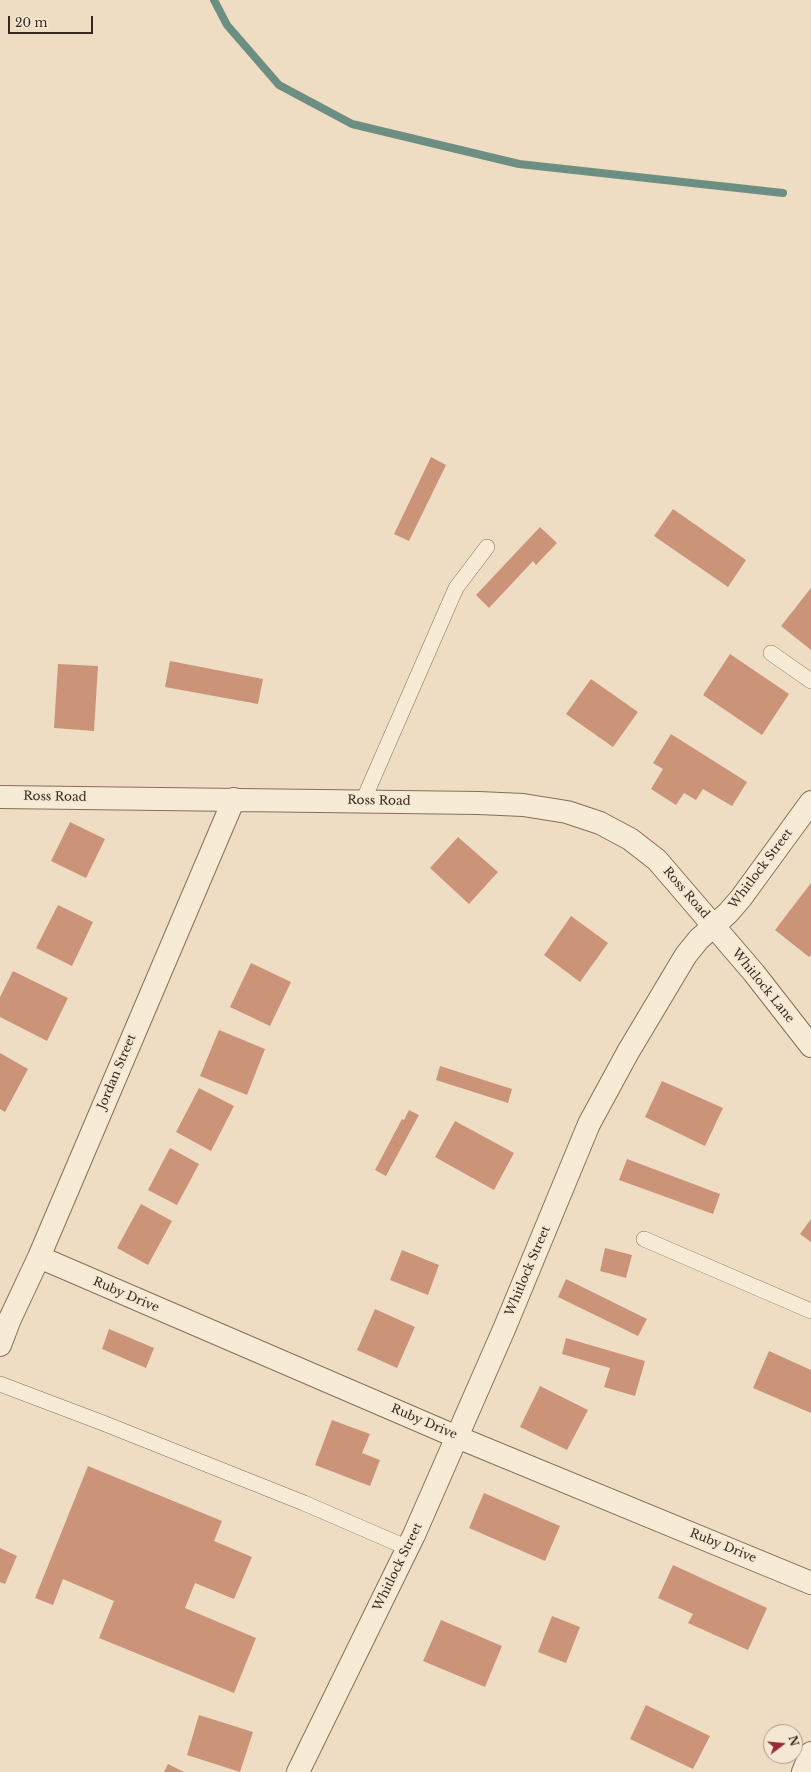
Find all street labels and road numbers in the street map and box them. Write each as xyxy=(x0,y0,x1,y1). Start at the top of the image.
street label: Ross Road xyxy=(23,789,87,805)
street label: Ross Road xyxy=(347,793,411,809)
street label: Whitlock Street xyxy=(726,826,796,912)
street label: Ross Road xyxy=(660,864,712,922)
street label: Whitlock Lane xyxy=(729,946,797,1026)
street label: Jordan Street xyxy=(95,1032,139,1112)
street label: Whitlock Street xyxy=(503,1224,553,1318)
street label: Ruby Drive xyxy=(91,1275,161,1315)
street label: Ruby Drive xyxy=(389,1402,459,1442)
street label: Whitlock Street xyxy=(370,1521,426,1613)
street label: Ruby Drive xyxy=(688,1526,758,1566)

